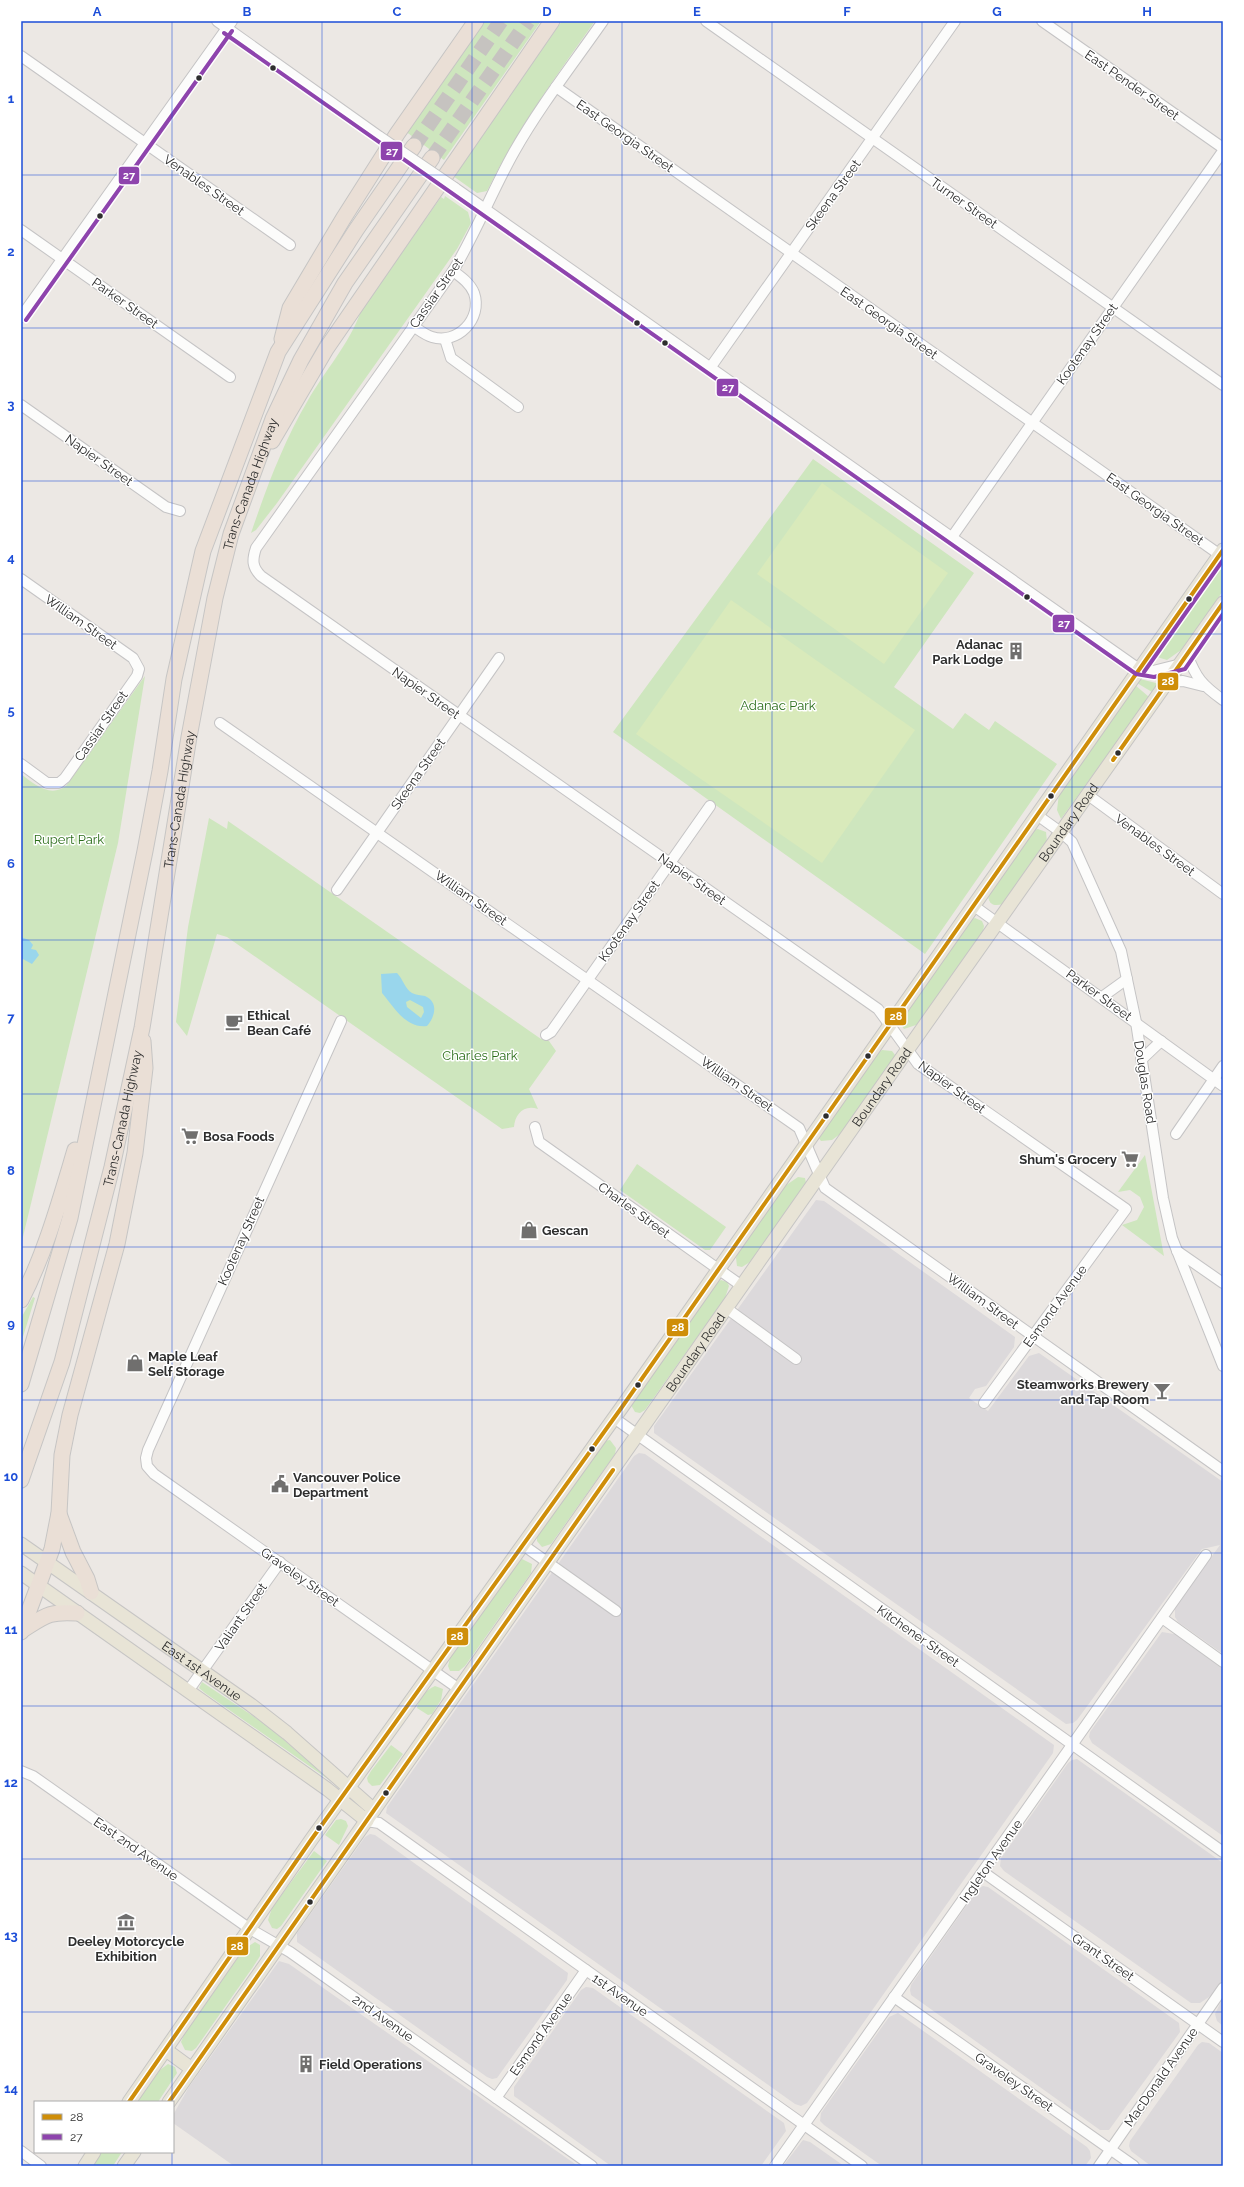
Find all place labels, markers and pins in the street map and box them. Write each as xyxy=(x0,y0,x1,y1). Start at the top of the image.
unlabelled marker xyxy=(268,63,278,73)
unlabelled marker xyxy=(194,73,204,83)
unlabelled marker xyxy=(95,211,105,221)
unlabelled marker xyxy=(632,318,642,328)
unlabelled marker xyxy=(660,338,670,348)
unlabelled marker xyxy=(1022,592,1032,602)
unlabelled marker xyxy=(1184,594,1194,604)
place label: Adanac Park Lodge xyxy=(932,637,1004,667)
building icon: Adanac Park Lodge xyxy=(1006,641,1026,661)
unlabelled marker xyxy=(1113,748,1123,758)
unlabelled marker xyxy=(1046,791,1056,801)
place label: Ethical Bean Café xyxy=(247,1008,311,1038)
cafe icon: Ethical Bean Café xyxy=(224,1012,244,1032)
unlabelled marker xyxy=(863,1051,873,1061)
unlabelled marker xyxy=(821,1111,831,1121)
supermarket icon: Bosa Foods xyxy=(180,1126,200,1146)
place label: Bosa Foods xyxy=(203,1129,275,1144)
supermarket icon: Shum's Grocery xyxy=(1120,1149,1140,1169)
place label: Shum's Grocery xyxy=(1019,1152,1117,1167)
shop icon: Gescan xyxy=(519,1220,539,1240)
place label: Gescan xyxy=(542,1223,588,1238)
place label: Maple Leaf Self Storage xyxy=(148,1349,225,1379)
shop icon: Maple Leaf Self Storage xyxy=(125,1353,145,1373)
place label: Steamworks Brewery and Tap Room xyxy=(1017,1377,1149,1407)
unlabelled marker xyxy=(633,1380,643,1390)
bar icon: Steamworks Brewery and Tap Room xyxy=(1152,1381,1172,1401)
unlabelled marker xyxy=(587,1444,597,1454)
place label: Vancouver Police Department xyxy=(293,1470,401,1500)
public building icon: Vancouver Police Department xyxy=(270,1474,290,1494)
unlabelled marker xyxy=(381,1788,391,1798)
unlabelled marker xyxy=(314,1823,324,1833)
unlabelled marker xyxy=(305,1897,315,1907)
museum icon: Deeley Motorcycle Exhibition xyxy=(116,1912,136,1932)
place label: Deeley Motorcycle Exhibition xyxy=(68,1934,184,1964)
building icon: Field Operations xyxy=(296,2054,316,2074)
place label: Field Operations xyxy=(319,2057,422,2072)

